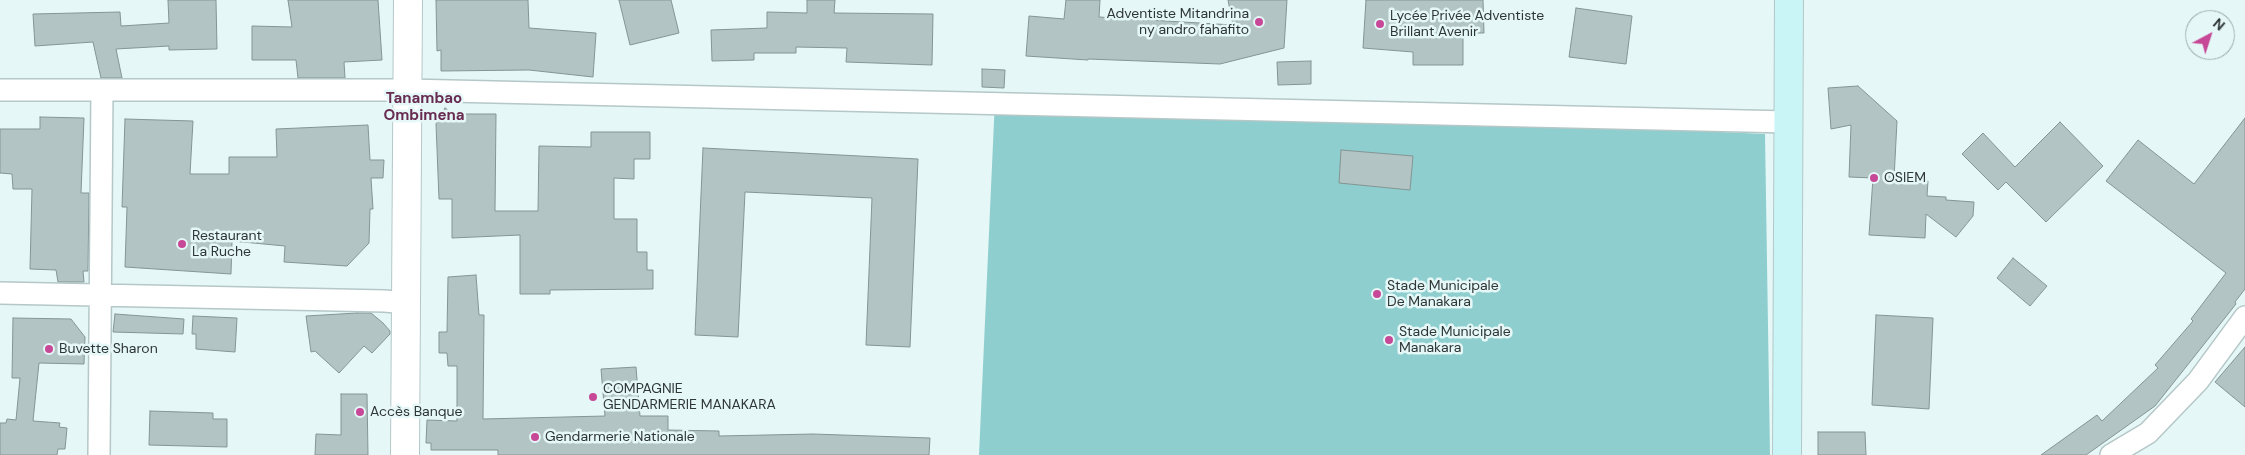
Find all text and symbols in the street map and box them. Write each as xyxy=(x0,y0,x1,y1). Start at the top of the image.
place label: Adventiste Mitandrina ny andro fahafito xyxy=(1107,6,1249,38)
place label: Lycée Privée Adventiste Brillant Avenir xyxy=(1390,8,1544,40)
north arrow xyxy=(2185,10,2235,60)
text: N xyxy=(2209,14,2229,34)
marker: Adventiste Mitandrina ny andro fahafito xyxy=(1253,16,1265,28)
marker: Lycée Privée Adventiste Brillant Avenir xyxy=(1374,18,1386,30)
district label: Tanambao Ombimena xyxy=(384,90,464,125)
place label: OSIEM xyxy=(1884,170,1926,186)
marker: OSIEM xyxy=(1868,172,1880,184)
place label: Restaurant La Ruche xyxy=(192,228,262,260)
marker: Restaurant La Ruche xyxy=(176,238,188,250)
place label: Stade Municipale De Manakara xyxy=(1387,278,1499,310)
marker: Stade Municipale De Manakara xyxy=(1371,288,1383,300)
place label: Stade Municipale Manakara xyxy=(1399,324,1511,357)
marker: Stade Municipale Manakara xyxy=(1383,334,1395,346)
place label: Buvette Sharon xyxy=(59,341,158,357)
marker: Buvette Sharon xyxy=(43,343,55,355)
place label: COMPAGNIE GENDARMERIE MANAKARA xyxy=(603,381,776,414)
marker: COMPAGNIE GENDARMERIE MANAKARA xyxy=(587,391,599,403)
place label: Accès Banque xyxy=(370,404,462,420)
marker: Accès Banque xyxy=(354,406,366,418)
place label: Gendarmerie Nationale xyxy=(545,429,695,445)
marker: Gendarmerie Nationale xyxy=(529,431,541,443)

